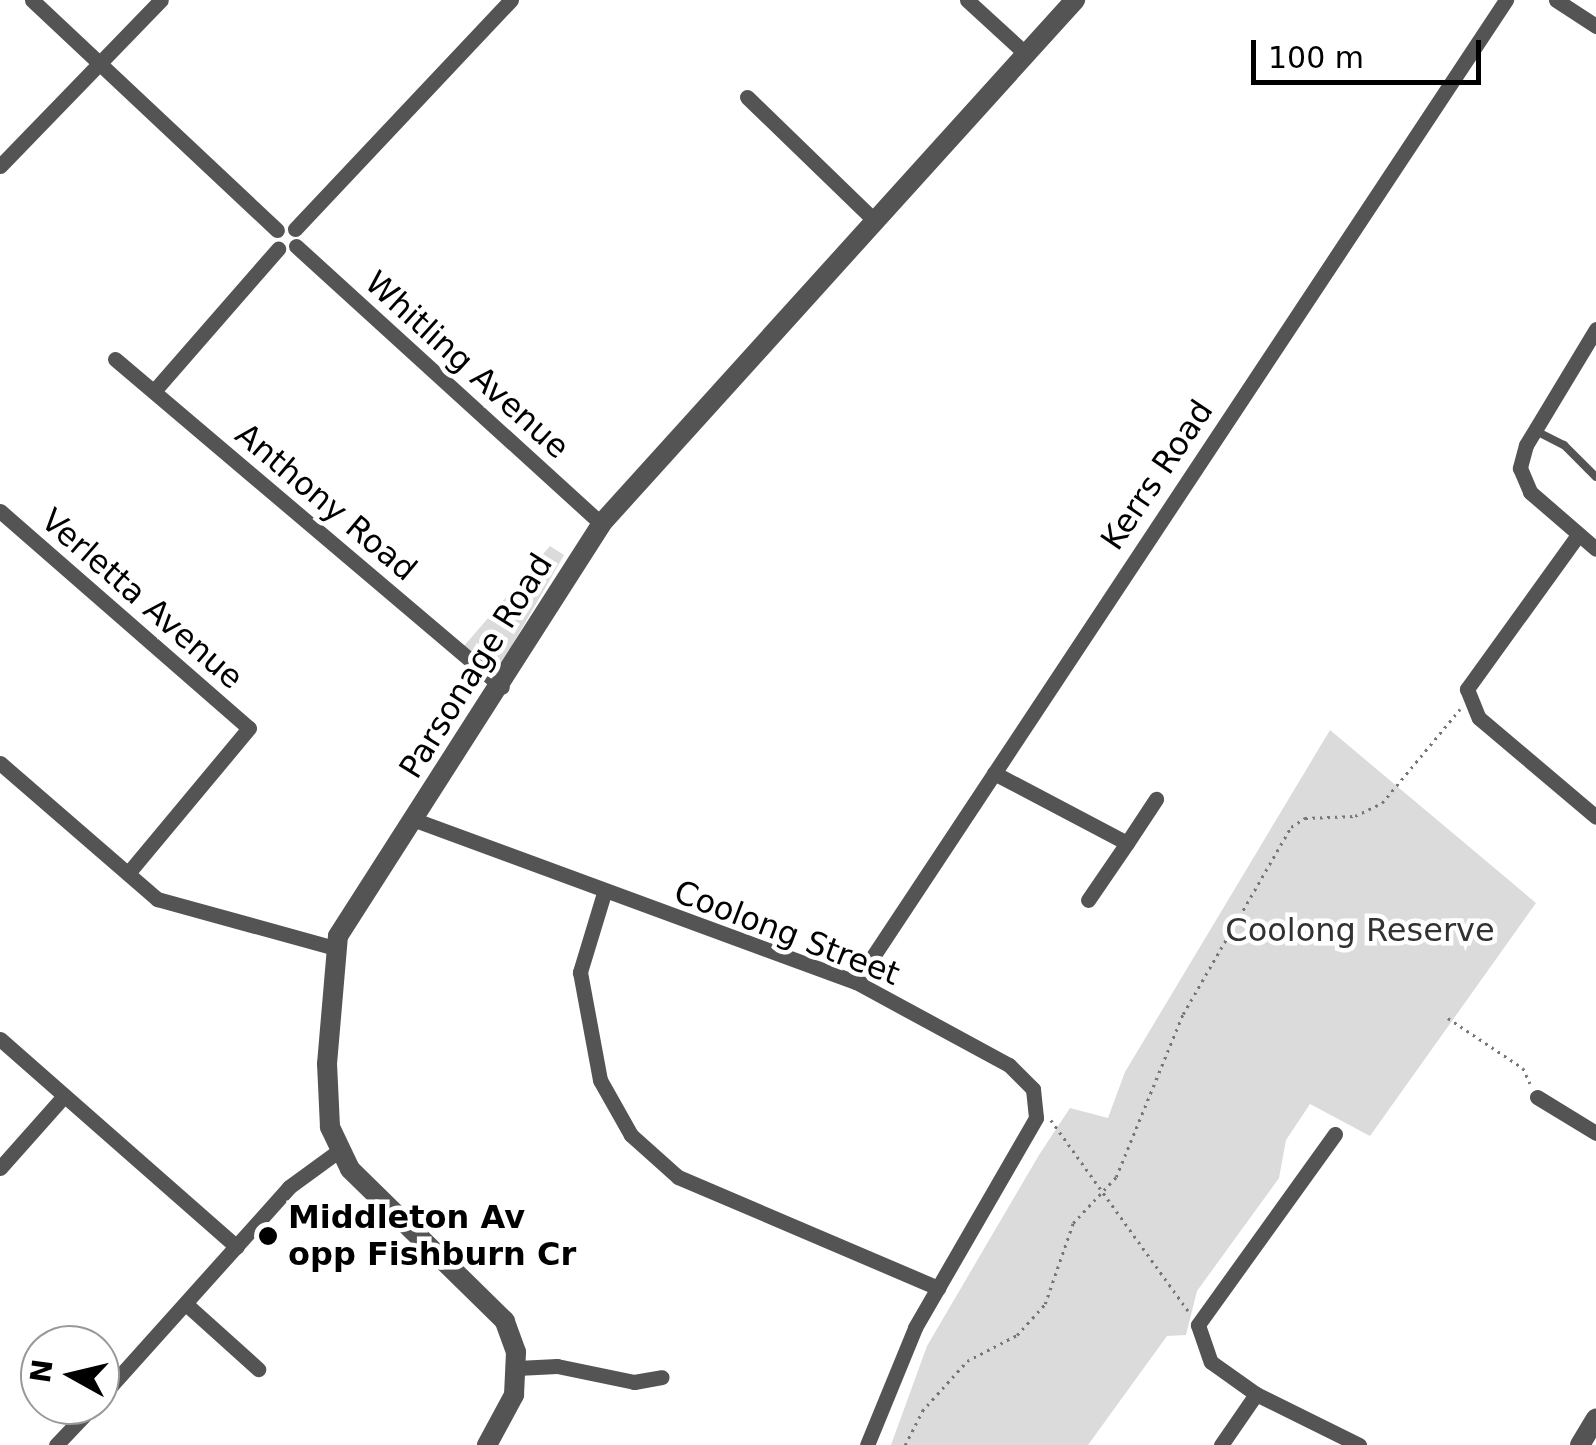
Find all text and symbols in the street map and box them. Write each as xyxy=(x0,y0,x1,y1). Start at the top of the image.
scale bar xyxy=(1256,20,1486,82)
text: 100 m xyxy=(1268,40,1364,75)
street label: Whitling Avenue xyxy=(357,263,577,467)
street label: Kerrs Road xyxy=(1093,393,1221,557)
street label: Anthony Road xyxy=(228,415,424,589)
street label: Verletta Avenue xyxy=(33,501,251,697)
street label: Parsonage Road xyxy=(392,547,560,785)
street label: Coolong Street xyxy=(669,872,905,994)
park label: Coolong Reserve xyxy=(1225,911,1495,949)
place label: Middleton Av opp Fishburn Cr xyxy=(288,1199,576,1274)
marker: Middleton Av opp Fishburn Cr xyxy=(257,1225,279,1247)
north arrow xyxy=(20,1325,120,1425)
text: N xyxy=(24,1357,60,1385)

